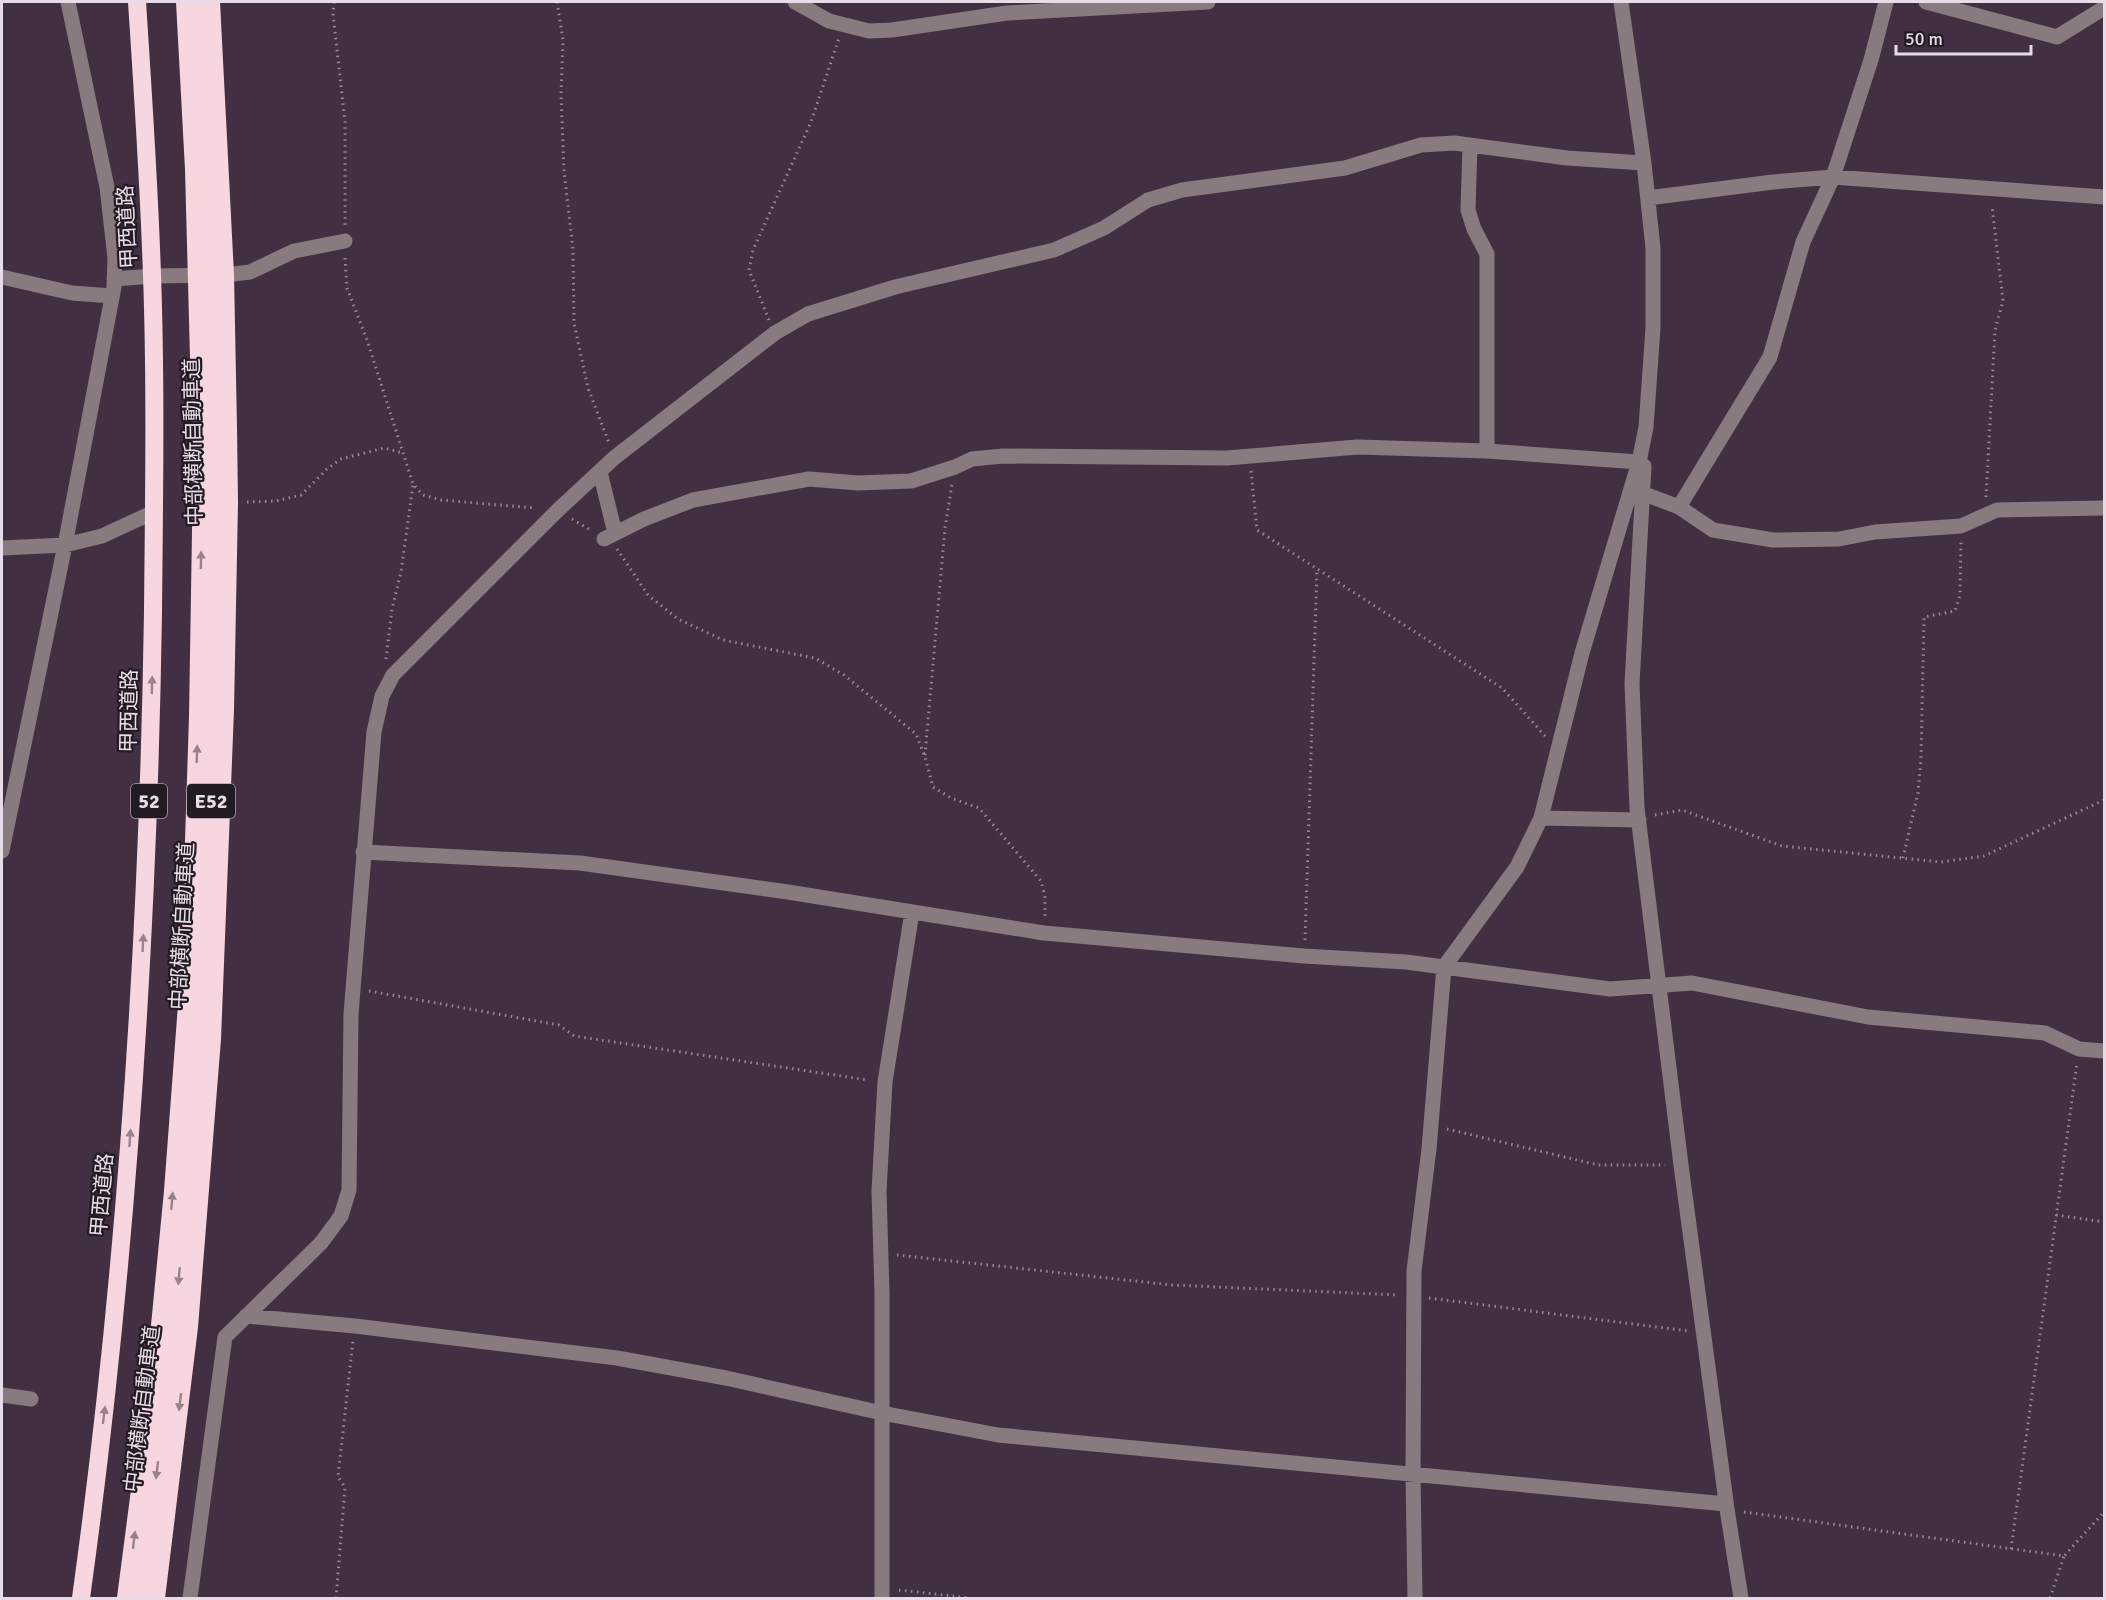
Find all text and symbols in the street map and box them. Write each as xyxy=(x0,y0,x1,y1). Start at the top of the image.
scale bar xyxy=(1896,18,2031,56)
text: 50 m xyxy=(1905,28,1943,50)
street label: 甲西道路 xyxy=(112,184,142,270)
street label: 中部横断自動車道 xyxy=(179,358,207,526)
one-way arrow xyxy=(196,550,206,569)
street label: 甲西道路 xyxy=(115,669,143,753)
one-way arrow xyxy=(147,676,157,695)
one-way arrow xyxy=(192,745,202,764)
road number: 52 xyxy=(131,784,167,818)
road number: E52 xyxy=(187,784,235,818)
street label: 中部横断自動車道 xyxy=(165,841,199,1011)
one-way arrow xyxy=(138,934,147,953)
one-way arrow xyxy=(125,1128,135,1147)
street label: 甲西道路 xyxy=(85,1152,119,1238)
one-way arrow xyxy=(167,1191,177,1210)
one-way arrow xyxy=(174,1267,184,1286)
street label: 中部横断自動車道 xyxy=(119,1324,165,1494)
one-way arrow xyxy=(175,1392,185,1411)
one-way arrow xyxy=(99,1406,109,1425)
one-way arrow xyxy=(153,1461,162,1480)
one-way arrow xyxy=(129,1531,138,1550)

